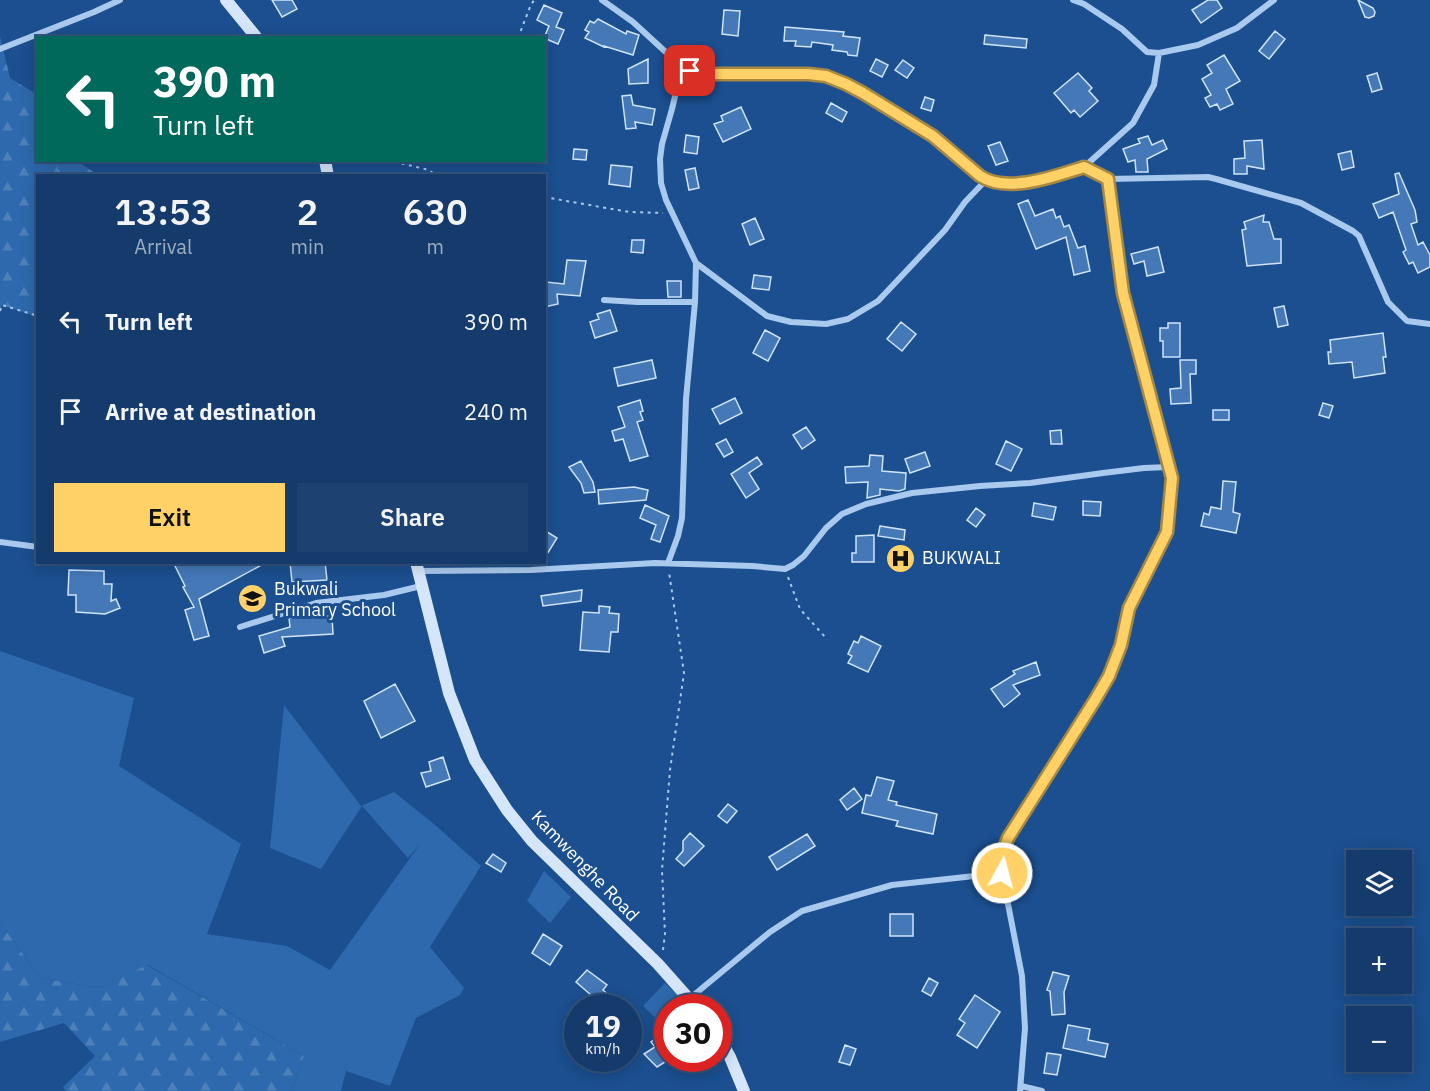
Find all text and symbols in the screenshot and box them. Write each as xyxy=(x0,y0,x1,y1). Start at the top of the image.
pin xyxy=(664,45,715,96)
text: 390 m xyxy=(153,54,276,109)
icon: arrive xyxy=(673,54,706,87)
icon: left xyxy=(54,60,132,138)
text: Turn left xyxy=(153,107,254,142)
text: 13:53 xyxy=(114,188,212,235)
text: 2 xyxy=(297,188,318,235)
text: 630 xyxy=(403,188,468,235)
text: Arrival xyxy=(134,233,192,260)
text: min xyxy=(291,233,324,260)
text: m xyxy=(426,233,444,260)
icon: left xyxy=(54,305,87,338)
text: Turn left xyxy=(105,307,193,336)
text: 390 m xyxy=(464,307,528,336)
icon: arrive xyxy=(54,395,87,428)
text: Arrive at destination xyxy=(105,397,316,426)
text: 240 m xyxy=(464,397,528,426)
button: Exit xyxy=(54,483,285,552)
button: Share xyxy=(297,483,528,552)
hospital icon: BUKWALI xyxy=(885,542,917,574)
place label: BUKWALI xyxy=(922,546,1001,569)
place label: Bukwali Primary School xyxy=(274,577,396,621)
school or university icon: Bukwali Primary School xyxy=(237,583,269,615)
street label: Kamwenghe Road xyxy=(527,805,644,926)
position arrow xyxy=(970,841,1034,905)
map controls xyxy=(1346,850,1412,1072)
button: layers xyxy=(1346,850,1412,916)
button: + xyxy=(1346,928,1412,994)
speed limit sign: 30 xyxy=(654,994,732,1072)
text: 19 xyxy=(585,1006,621,1045)
button: − xyxy=(1346,1006,1412,1072)
text: km/h xyxy=(585,1039,621,1058)

